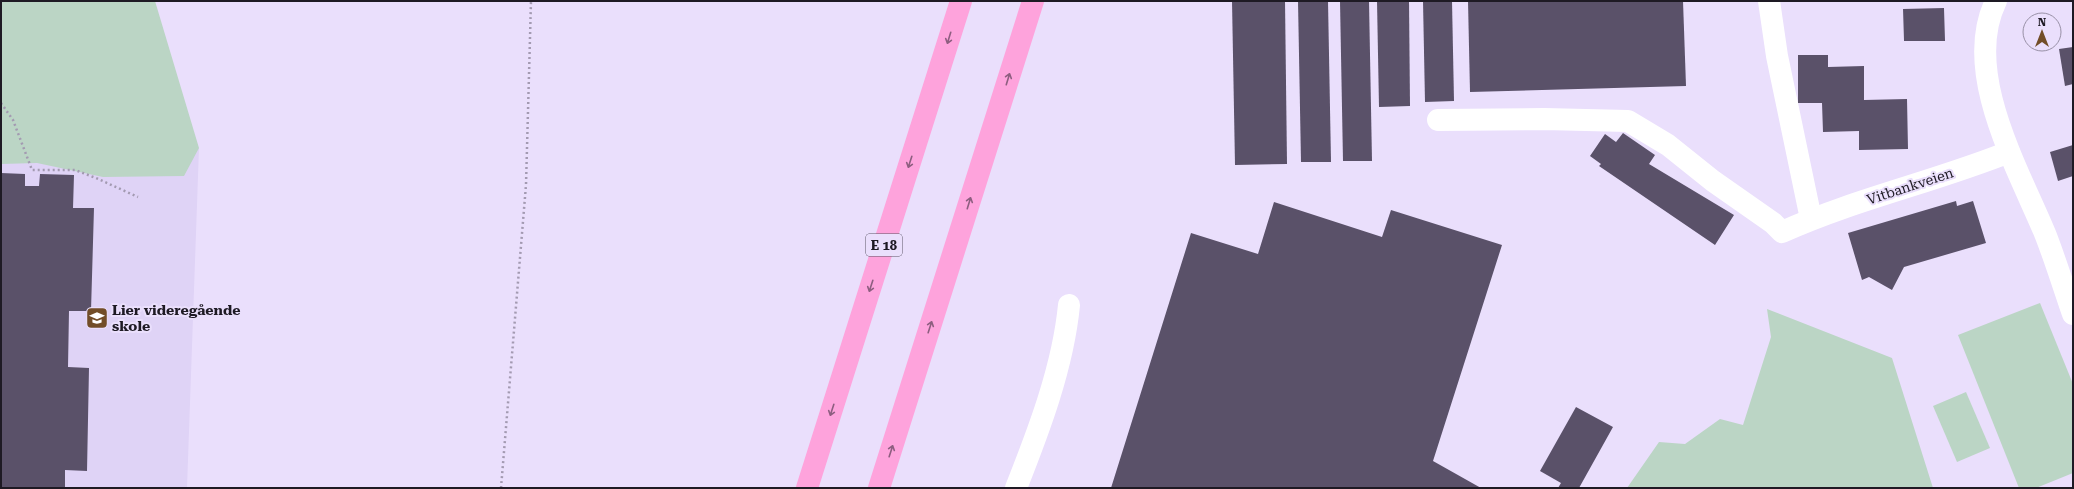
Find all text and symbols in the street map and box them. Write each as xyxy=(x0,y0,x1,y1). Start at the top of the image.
north arrow xyxy=(2022,12,2062,52)
text: N xyxy=(2038,16,2047,29)
one-way arrow xyxy=(945,32,952,45)
one-way arrow xyxy=(1005,73,1012,86)
one-way arrow xyxy=(906,156,913,169)
street label: Vitbankveien xyxy=(1865,164,1955,208)
one-way arrow xyxy=(966,197,973,210)
road number: E 18 xyxy=(866,234,902,256)
one-way arrow xyxy=(867,279,874,292)
place label: Lier videregående skole xyxy=(112,302,240,334)
school or university icon: Lier videregående skole xyxy=(84,305,110,331)
one-way arrow xyxy=(927,321,934,334)
one-way arrow xyxy=(828,403,835,416)
one-way arrow xyxy=(888,445,895,458)

